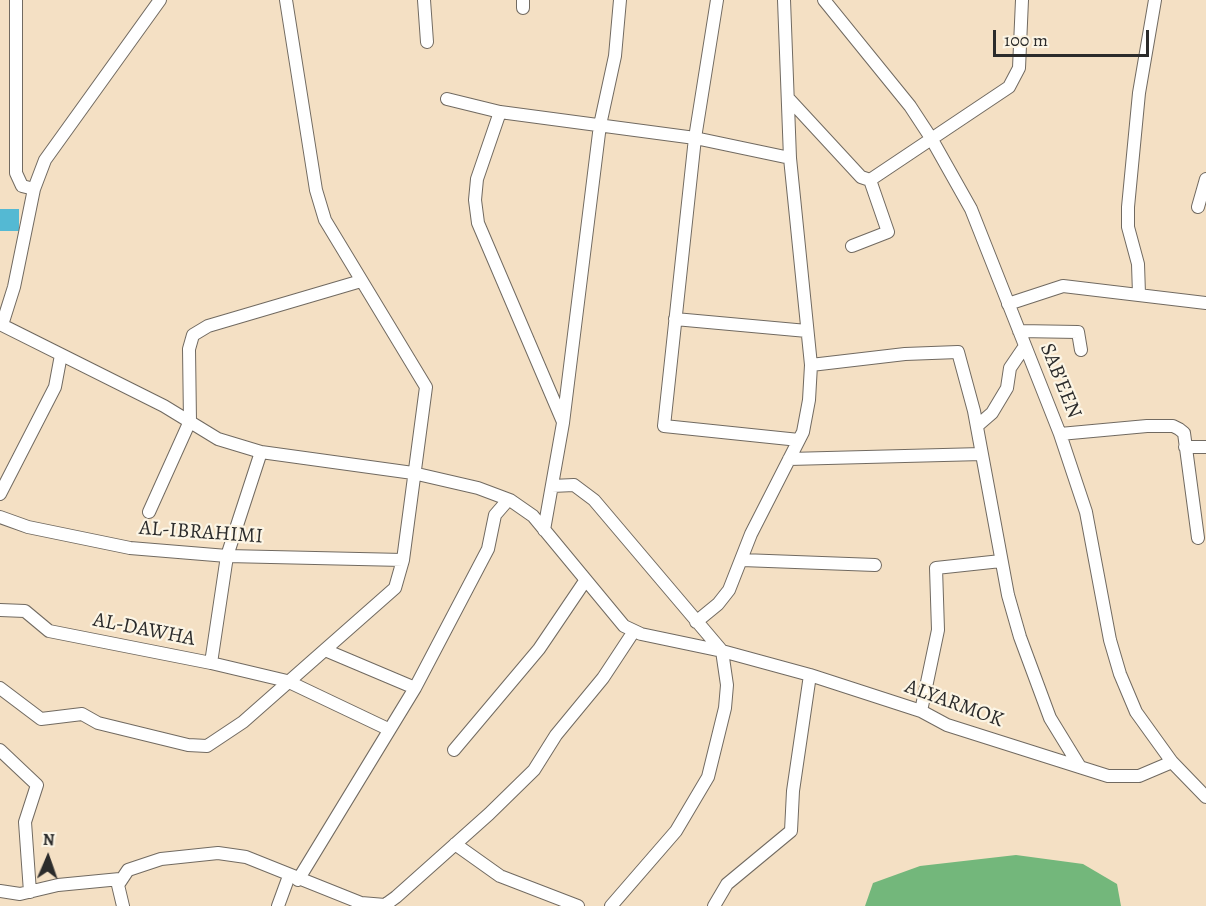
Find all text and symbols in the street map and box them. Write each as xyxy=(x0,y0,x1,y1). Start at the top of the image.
scale bar xyxy=(996,18,1152,56)
text: 100 m xyxy=(1004,28,1048,52)
street label: SAB'EEN xyxy=(1034,340,1086,422)
street label: AL-IBRAHIMI xyxy=(138,516,264,550)
street label: AL-DAWHA xyxy=(91,608,197,652)
street label: ALYARMOK xyxy=(901,675,1007,733)
north arrow xyxy=(18,828,78,888)
text: N xyxy=(42,829,55,851)

